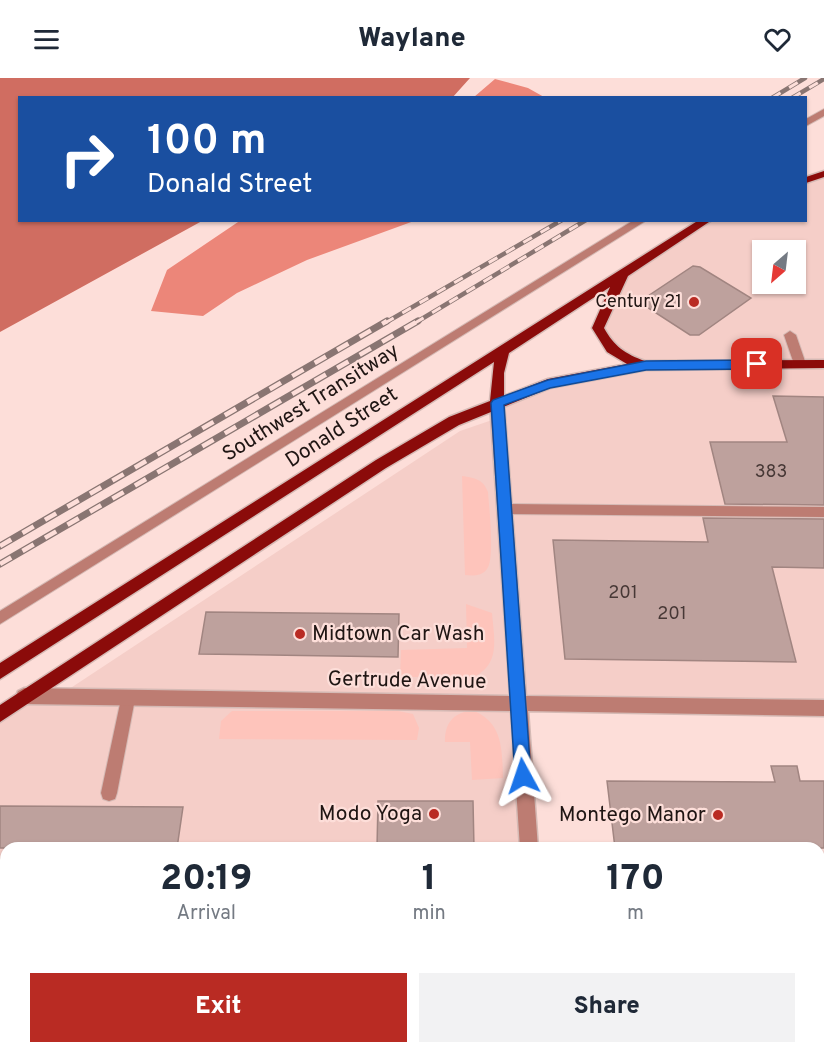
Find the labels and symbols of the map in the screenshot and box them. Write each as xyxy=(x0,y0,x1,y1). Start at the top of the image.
north arrow xyxy=(752,240,806,294)
place label: Century 21 xyxy=(595,291,682,314)
marker: Century 21 xyxy=(687,295,701,309)
street label: Southwest Transitway xyxy=(218,338,404,468)
pin xyxy=(731,338,782,389)
street label: Donald Street xyxy=(281,382,403,474)
house number: 383 xyxy=(755,461,787,484)
house number: 201 xyxy=(608,582,638,605)
house number: 201 xyxy=(657,603,687,626)
place label: Midtown Car Wash xyxy=(312,621,484,648)
marker: Midtown Car Wash xyxy=(293,627,307,641)
street label: Gertrude Avenue xyxy=(327,666,487,696)
position arrow xyxy=(491,744,555,808)
place label: Modo Yoga xyxy=(319,801,422,828)
place label: Montego Manor xyxy=(559,802,706,829)
marker: Modo Yoga xyxy=(427,807,441,821)
marker: Montego Manor xyxy=(711,808,725,822)

